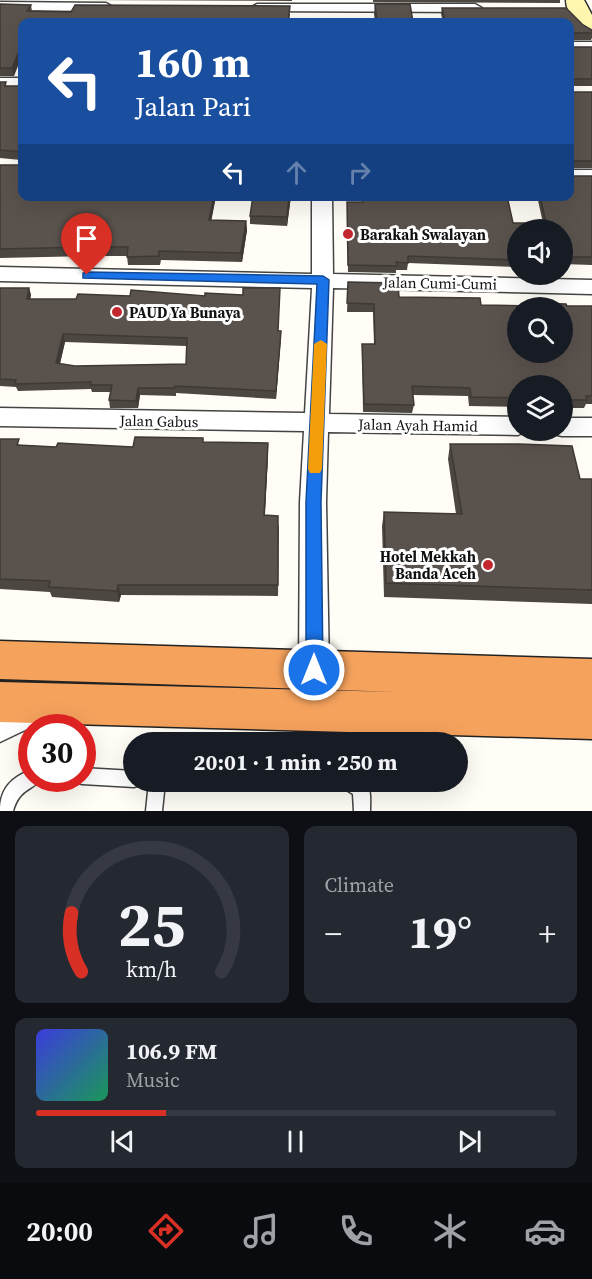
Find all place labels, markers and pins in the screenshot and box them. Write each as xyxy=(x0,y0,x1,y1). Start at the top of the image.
pin xyxy=(61,213,112,275)
place label: Barakah Swalayan xyxy=(360,224,486,245)
marker: Barakah Swalayan xyxy=(341,227,355,241)
place label: PAUD Ya Bunaya xyxy=(129,302,242,323)
marker: PAUD Ya Bunaya xyxy=(110,305,124,319)
place label: Hotel Mekkah Banda Aceh xyxy=(380,546,476,584)
marker: Hotel Mekkah Banda Aceh xyxy=(481,558,495,572)

